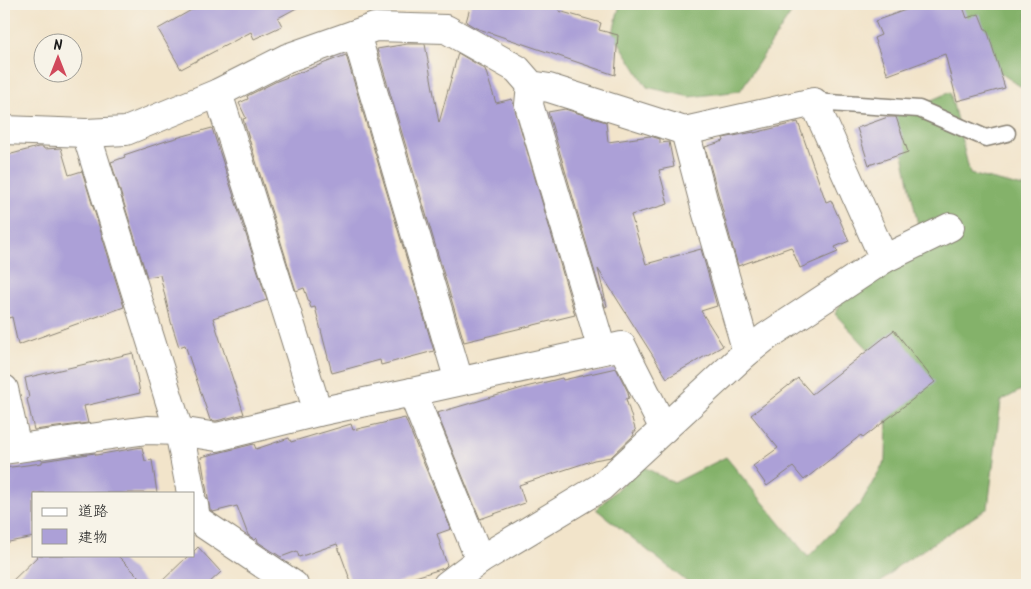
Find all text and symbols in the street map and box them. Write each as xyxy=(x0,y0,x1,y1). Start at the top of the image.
north arrow xyxy=(32,32,82,82)
text: N xyxy=(54,35,63,57)
legend xyxy=(32,492,195,556)
text: 道路 xyxy=(78,500,108,524)
text: 建物 xyxy=(78,526,108,550)

